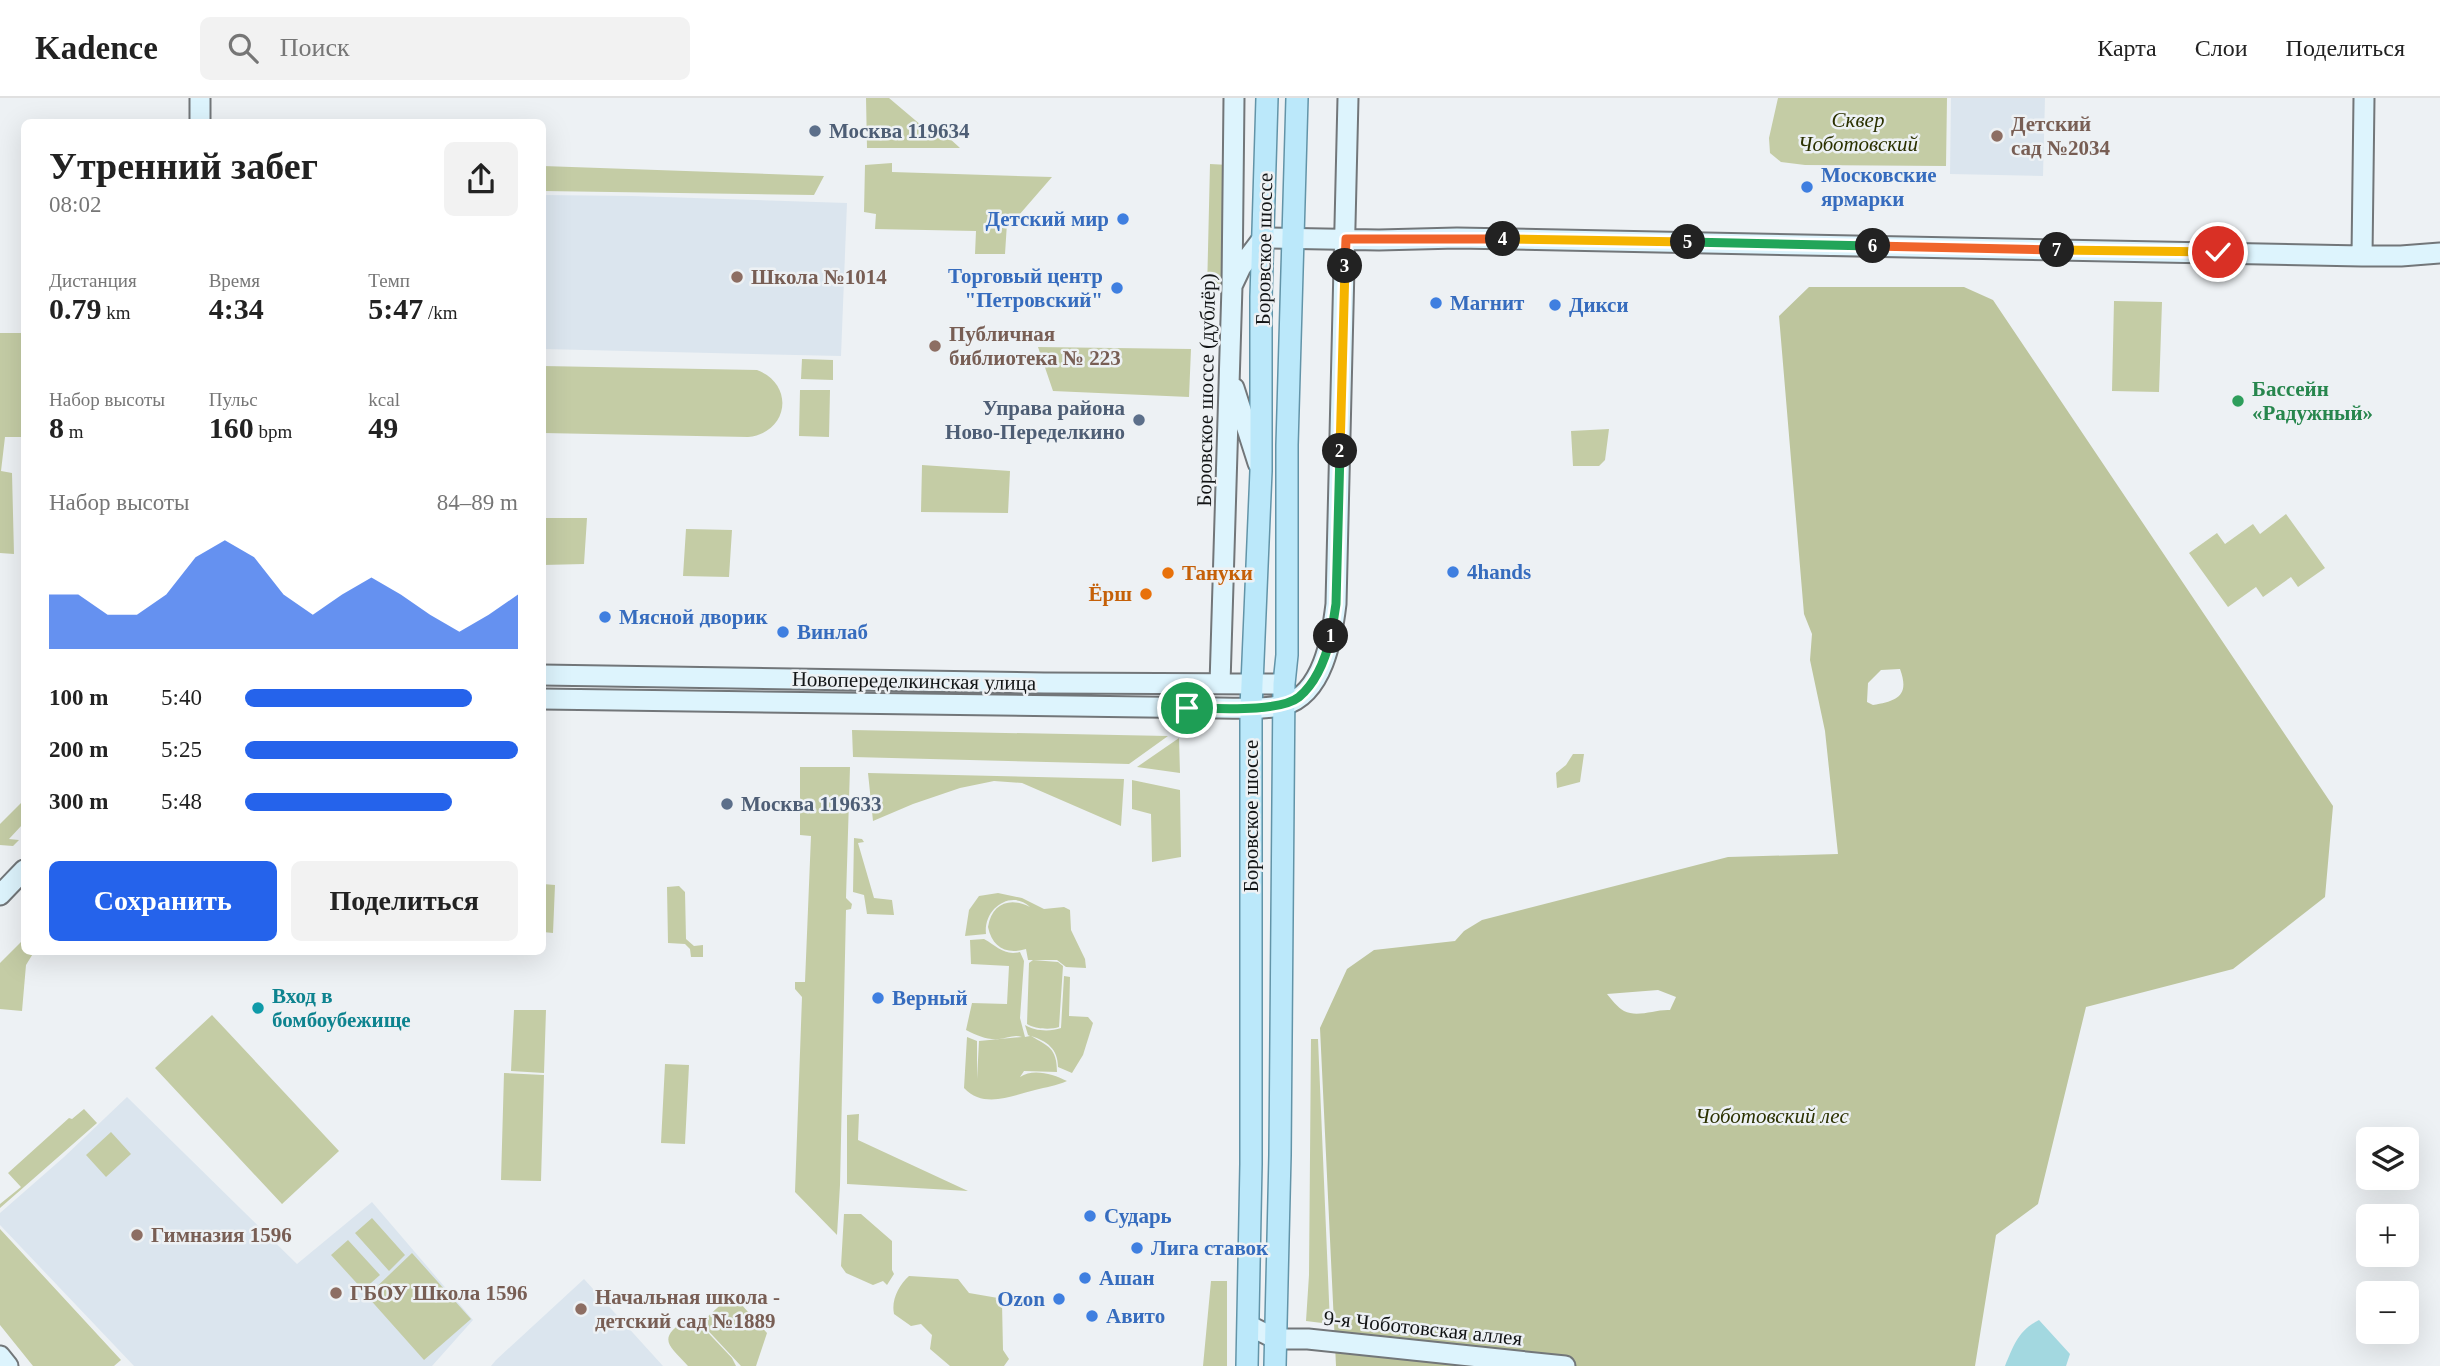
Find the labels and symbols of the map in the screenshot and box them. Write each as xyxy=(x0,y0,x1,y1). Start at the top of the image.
park label: Сквер Чоботовский xyxy=(1798,108,1919,156)
place label: Детский сад №2034 xyxy=(2011,112,2111,160)
place label: Москва 119634 xyxy=(829,119,970,143)
marker: Москва 119634 xyxy=(807,123,823,139)
marker: Детский сад №2034 xyxy=(1989,128,2005,144)
place label: Московские ярмарки xyxy=(1821,163,1937,211)
street label: Боровское шоссе xyxy=(1251,173,1277,325)
marker: Московские ярмарки xyxy=(1799,179,1815,195)
place label: Детский мир xyxy=(985,207,1109,231)
marker: Детский мир xyxy=(1115,211,1131,227)
pin: 4 xyxy=(1486,222,1520,256)
pin xyxy=(2188,222,2248,282)
pin: 5 xyxy=(1670,225,1706,260)
pin: 6 xyxy=(1856,228,1890,264)
pin: 7 xyxy=(2039,232,2074,268)
pin: 3 xyxy=(1328,248,1362,284)
place label: Торговый центр "Петровский" xyxy=(948,264,1103,312)
place label: Школа №1014 xyxy=(751,265,887,289)
marker: Школа №1014 xyxy=(729,269,745,285)
street label: Боровское шоссе (дублёр) xyxy=(1192,273,1220,507)
marker: Торговый центр "Петровский" xyxy=(1109,280,1125,296)
place label: Магнит xyxy=(1450,291,1525,315)
place label: Дикси xyxy=(1569,293,1629,317)
marker: Магнит xyxy=(1428,295,1444,311)
marker: Дикси xyxy=(1547,297,1563,313)
place label: Публичная библиотека № 223 xyxy=(949,322,1121,370)
marker: Публичная библиотека № 223 xyxy=(927,338,943,354)
place label: Бассейн «Радужный» xyxy=(2252,377,2373,425)
marker: Бассейн «Радужный» xyxy=(2230,393,2246,409)
place label: Управа района Ново-Переделкино xyxy=(945,396,1125,444)
marker: Управа района Ново-Переделкино xyxy=(1131,412,1147,428)
pin: 2 xyxy=(1322,434,1358,468)
place label: 4hands xyxy=(1467,560,1531,584)
place label: Тануки xyxy=(1182,561,1253,585)
marker: 4hands xyxy=(1445,564,1461,580)
marker: Тануки xyxy=(1160,565,1176,581)
place label: Ёрш xyxy=(1089,582,1132,606)
marker: Ёрш xyxy=(1138,586,1154,602)
place label: Мясной дворик xyxy=(619,605,769,629)
marker: Мясной дворик xyxy=(597,609,613,625)
pin: 1 xyxy=(1314,618,1348,654)
place label: Винлаб xyxy=(797,620,868,644)
marker: Винлаб xyxy=(775,624,791,640)
street label: Новопеределкинская улица xyxy=(792,667,1037,695)
pin xyxy=(1157,678,1217,738)
street label: Боровское шоссе xyxy=(1239,740,1263,892)
place label: Москва 119633 xyxy=(741,792,881,816)
marker: Москва 119633 xyxy=(719,796,735,812)
place label: Вход в бомбоубежище xyxy=(272,984,411,1032)
place label: Верный xyxy=(892,986,968,1010)
marker: Верный xyxy=(870,990,886,1006)
marker: Вход в бомбоубежище xyxy=(250,1000,266,1016)
park label: Чоботовский лес xyxy=(1695,1104,1849,1128)
place label: Сударь xyxy=(1104,1204,1172,1228)
marker: Сударь xyxy=(1082,1208,1098,1224)
place label: Гимназия 1596 xyxy=(151,1223,292,1247)
marker: Гимназия 1596 xyxy=(129,1227,145,1243)
place label: Лига ставок xyxy=(1151,1236,1269,1260)
marker: Лига ставок xyxy=(1129,1240,1145,1256)
place label: Ашан xyxy=(1099,1266,1155,1290)
marker: Ашан xyxy=(1077,1270,1093,1286)
place label: ГБОУ Школа 1596 xyxy=(350,1281,528,1305)
marker: ГБОУ Школа 1596 xyxy=(328,1285,344,1301)
place label: Начальная школа - детский сад №1889 xyxy=(595,1285,780,1333)
place label: Ozon xyxy=(997,1287,1045,1311)
marker: Ozon xyxy=(1051,1291,1067,1307)
marker: Начальная школа - детский сад №1889 xyxy=(573,1301,589,1317)
place label: Авито xyxy=(1106,1304,1165,1328)
street label: 9-я Чоботовская аллея xyxy=(1323,1306,1524,1350)
marker: Авито xyxy=(1084,1308,1100,1324)

